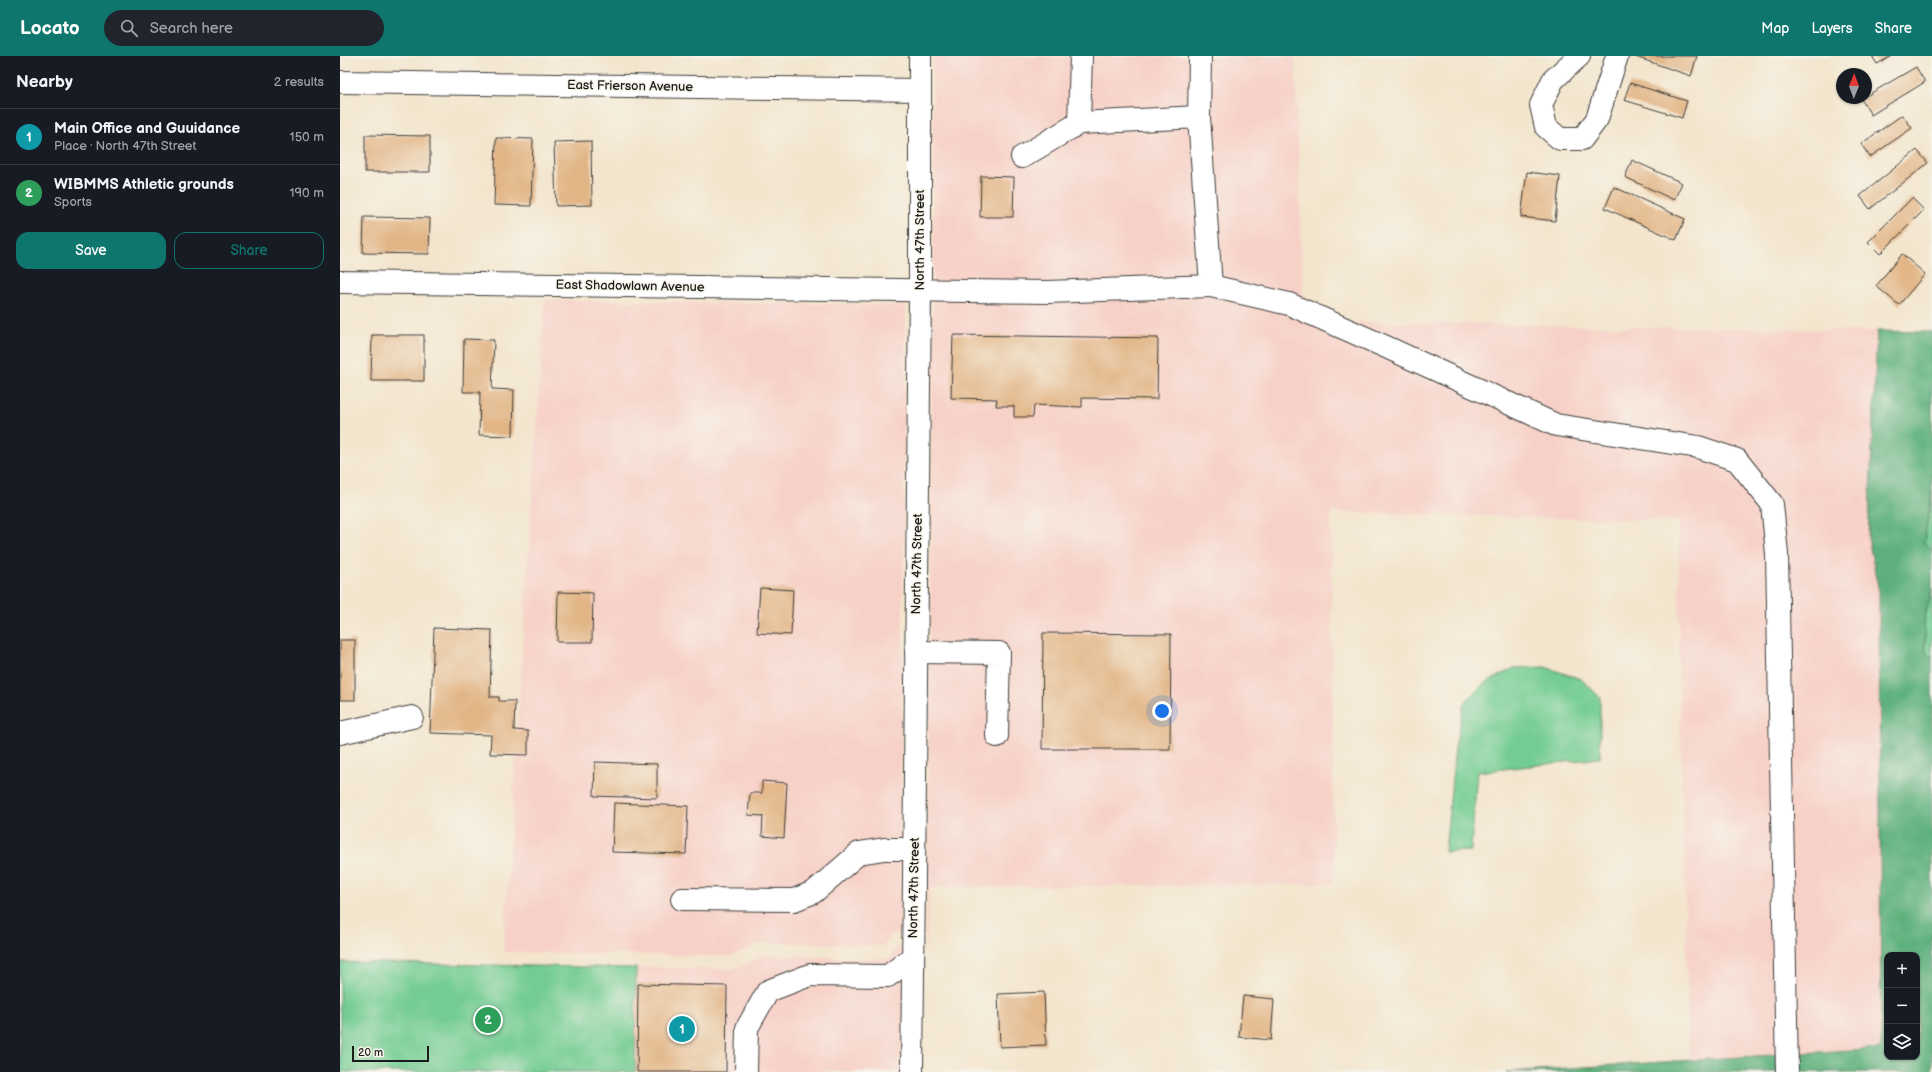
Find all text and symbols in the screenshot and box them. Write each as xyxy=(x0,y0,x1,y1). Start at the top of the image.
search box xyxy=(104,10,384,46)
text: Locato xyxy=(20,17,80,40)
icon: search xyxy=(118,17,140,39)
text: Search here xyxy=(150,19,233,38)
text: Map xyxy=(1761,20,1789,37)
text: Layers xyxy=(1811,20,1853,37)
text: Share xyxy=(1875,20,1912,37)
north arrow xyxy=(1836,68,1872,104)
text: Nearby xyxy=(16,72,73,92)
text: 2 results xyxy=(274,74,324,90)
street label: East Frierson Avenue xyxy=(567,77,693,95)
text: Main Office and Guuidance xyxy=(54,119,240,138)
text: 1 xyxy=(26,129,32,145)
text: 150 m xyxy=(290,129,324,145)
text: Place · North 47th Street xyxy=(54,138,197,154)
text: WIBMMS Athletic grounds xyxy=(54,175,234,194)
text: 2 xyxy=(25,185,33,201)
text: 190 m xyxy=(290,185,324,201)
street label: North 47th Street xyxy=(912,189,928,291)
text: Sports xyxy=(54,194,92,210)
button: Save xyxy=(16,232,166,269)
button: Share xyxy=(174,232,324,269)
street label: East Shadowlawn Avenue xyxy=(555,277,705,295)
street label: North 47th Street xyxy=(908,513,926,615)
your location xyxy=(1152,701,1172,721)
street label: North 47th Street xyxy=(905,837,923,939)
map controls xyxy=(1884,952,1920,1060)
button: + xyxy=(1884,952,1920,988)
button: − xyxy=(1884,988,1920,1024)
pin: 2 xyxy=(475,1005,501,1035)
pin: 1 xyxy=(669,1014,695,1044)
button: layers xyxy=(1884,1024,1920,1060)
scale bar xyxy=(352,1044,429,1063)
text: 20 m xyxy=(358,1046,383,1059)

